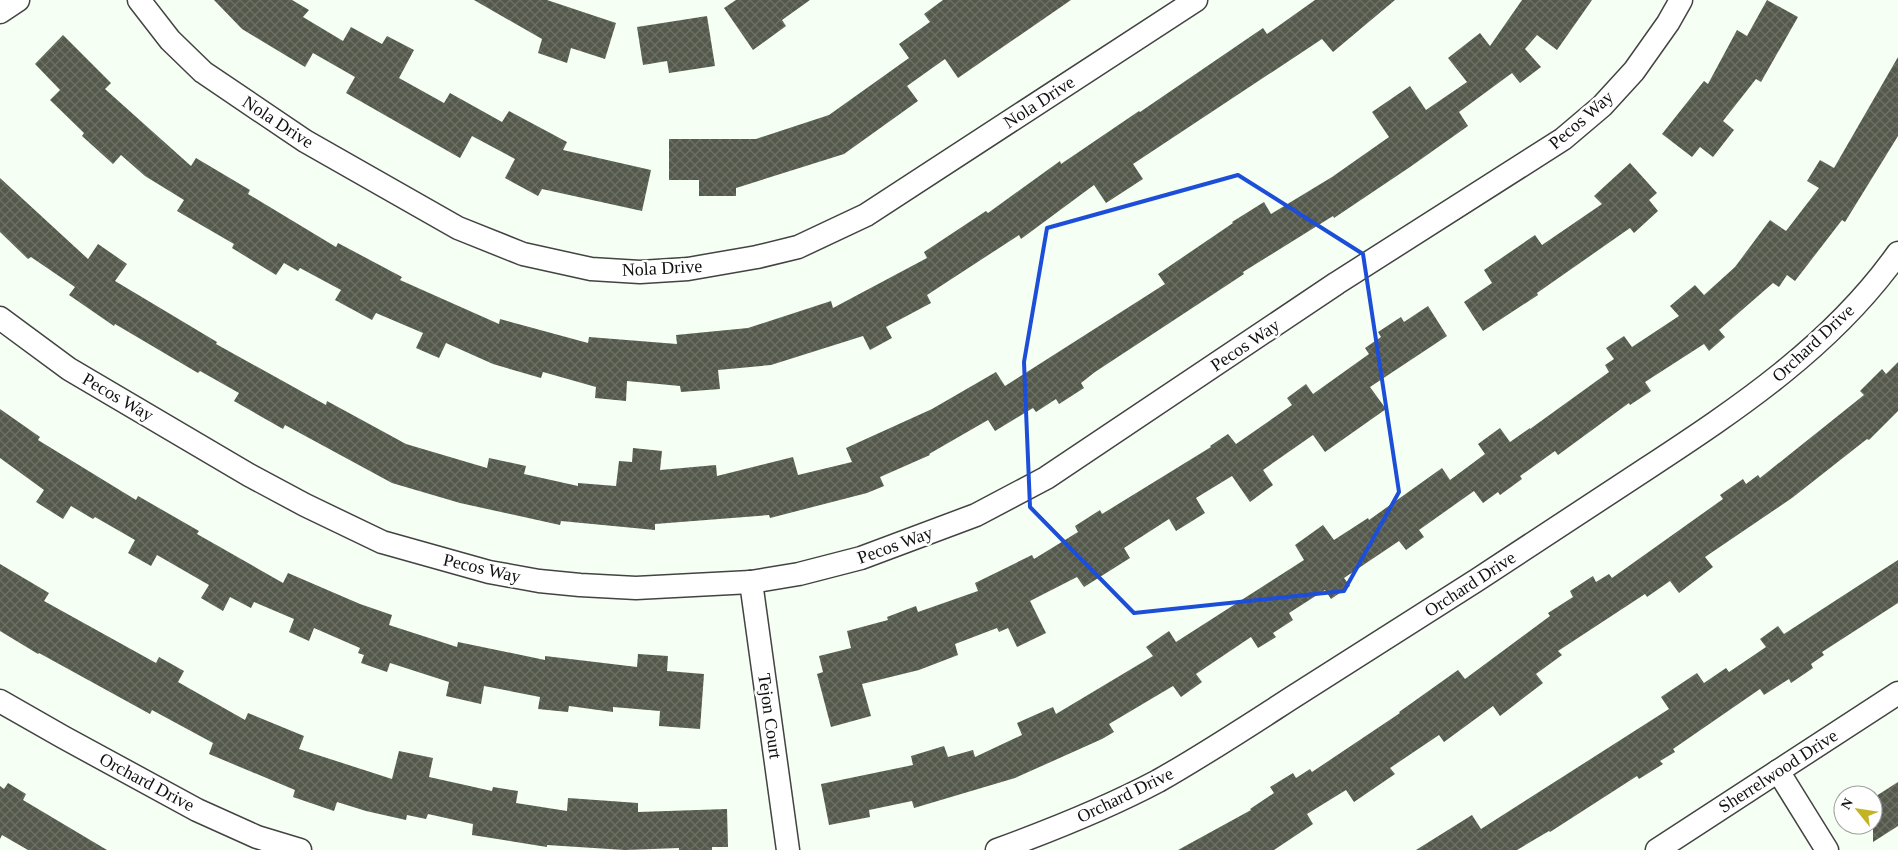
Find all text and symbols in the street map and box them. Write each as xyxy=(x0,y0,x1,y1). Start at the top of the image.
street label: Nola Drive xyxy=(1000,72,1078,132)
street label: Pecos Way xyxy=(1545,87,1617,153)
street label: Nola Drive xyxy=(239,92,317,152)
street label: Nola Drive xyxy=(621,256,703,280)
street label: Orchard Drive xyxy=(1768,300,1858,386)
street label: Pecos Way xyxy=(1207,315,1283,375)
street label: Pecos Way xyxy=(79,369,157,425)
street label: Pecos Way xyxy=(855,522,935,568)
street label: Orchard Drive xyxy=(1421,547,1519,621)
street label: Pecos Way xyxy=(441,549,523,587)
street label: Tejon Court xyxy=(754,672,786,760)
street label: Sherrelwood Drive xyxy=(1715,725,1841,817)
street label: Orchard Drive xyxy=(96,749,198,815)
street label: Orchard Drive xyxy=(1074,763,1176,827)
north arrow xyxy=(1833,785,1883,835)
text: N xyxy=(1838,796,1856,812)

